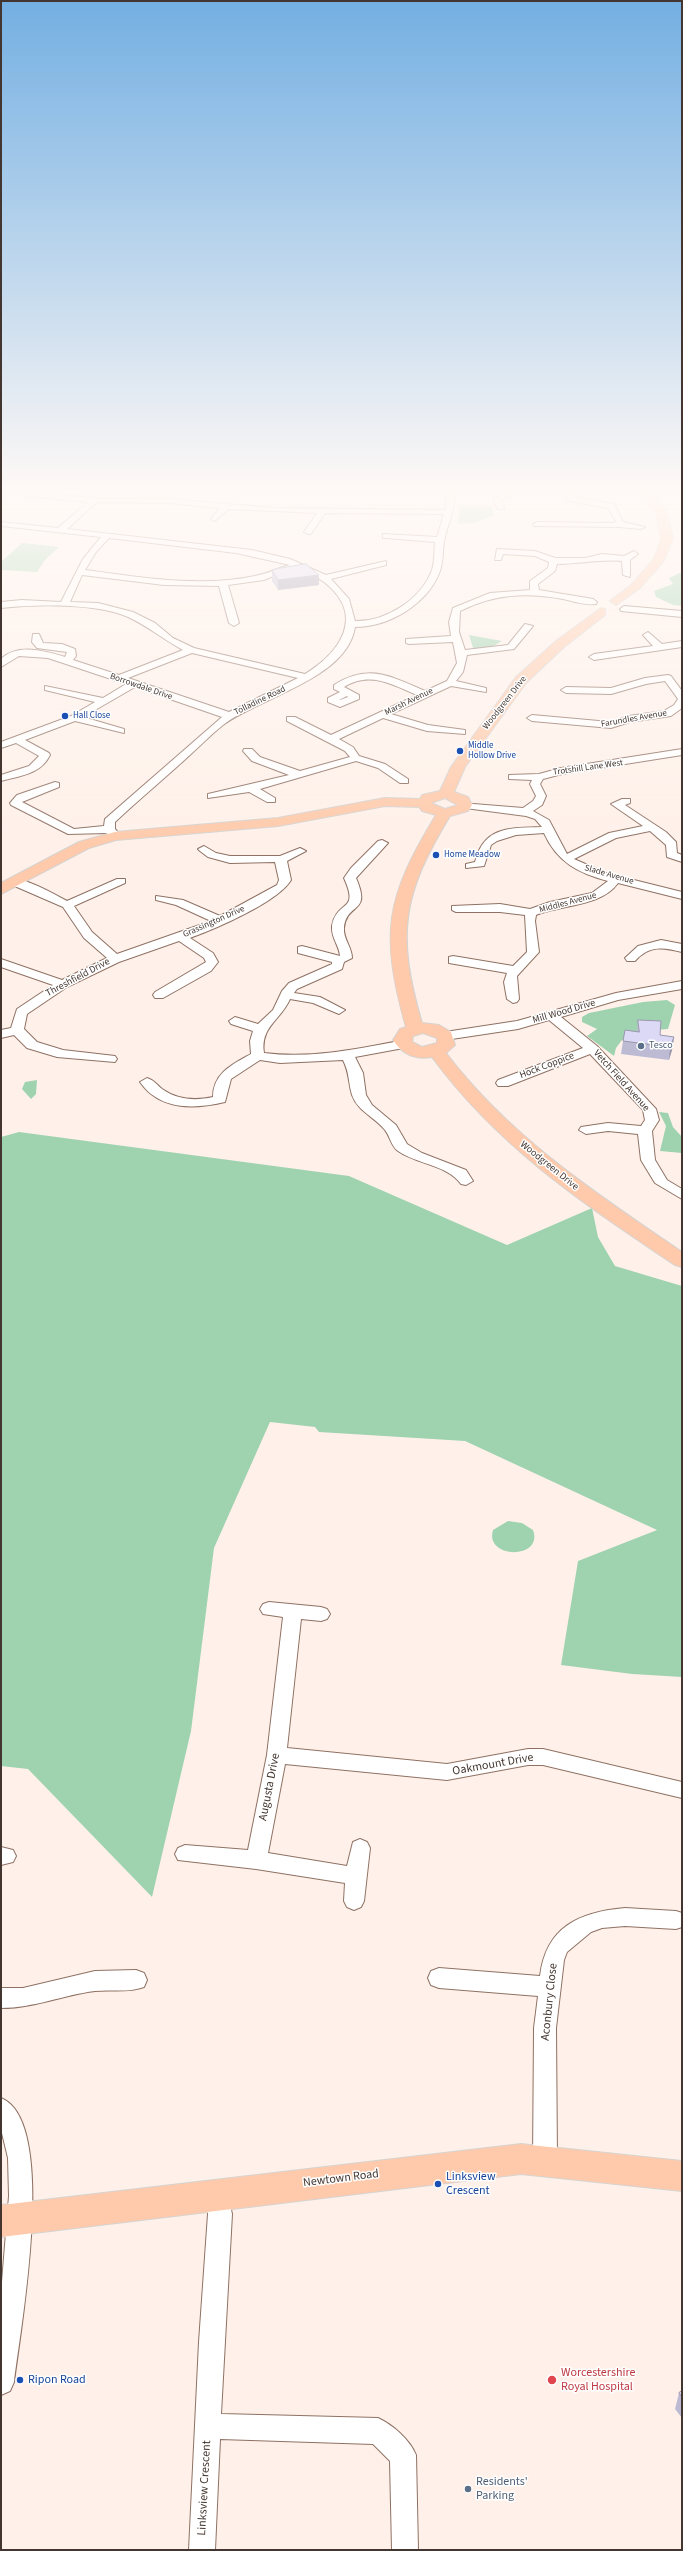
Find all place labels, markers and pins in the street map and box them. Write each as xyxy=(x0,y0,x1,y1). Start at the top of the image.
marker: Hall Close xyxy=(60,711,70,721)
place label: Hall Close xyxy=(73,711,110,721)
place label: Middle Hollow Drive xyxy=(468,741,516,762)
marker: Middle Hollow Drive xyxy=(455,746,465,756)
marker: Home Meadow xyxy=(431,850,441,860)
place label: Home Meadow xyxy=(444,850,500,860)
place label: Tesco xyxy=(649,1040,673,1052)
marker: Tesco xyxy=(636,1041,646,1051)
place label: Linksview Crescent xyxy=(446,2170,496,2198)
marker: Linksview Crescent xyxy=(433,2179,443,2189)
place label: Worcestershire Royal Hospital xyxy=(561,2366,635,2394)
place label: Ripon Road xyxy=(28,2373,86,2387)
marker: Worcestershire Royal Hospital xyxy=(546,2374,558,2386)
marker: Ripon Road xyxy=(15,2375,25,2385)
place label: Residents' Parking xyxy=(476,2475,528,2503)
marker: Residents' Parking xyxy=(463,2484,473,2494)

